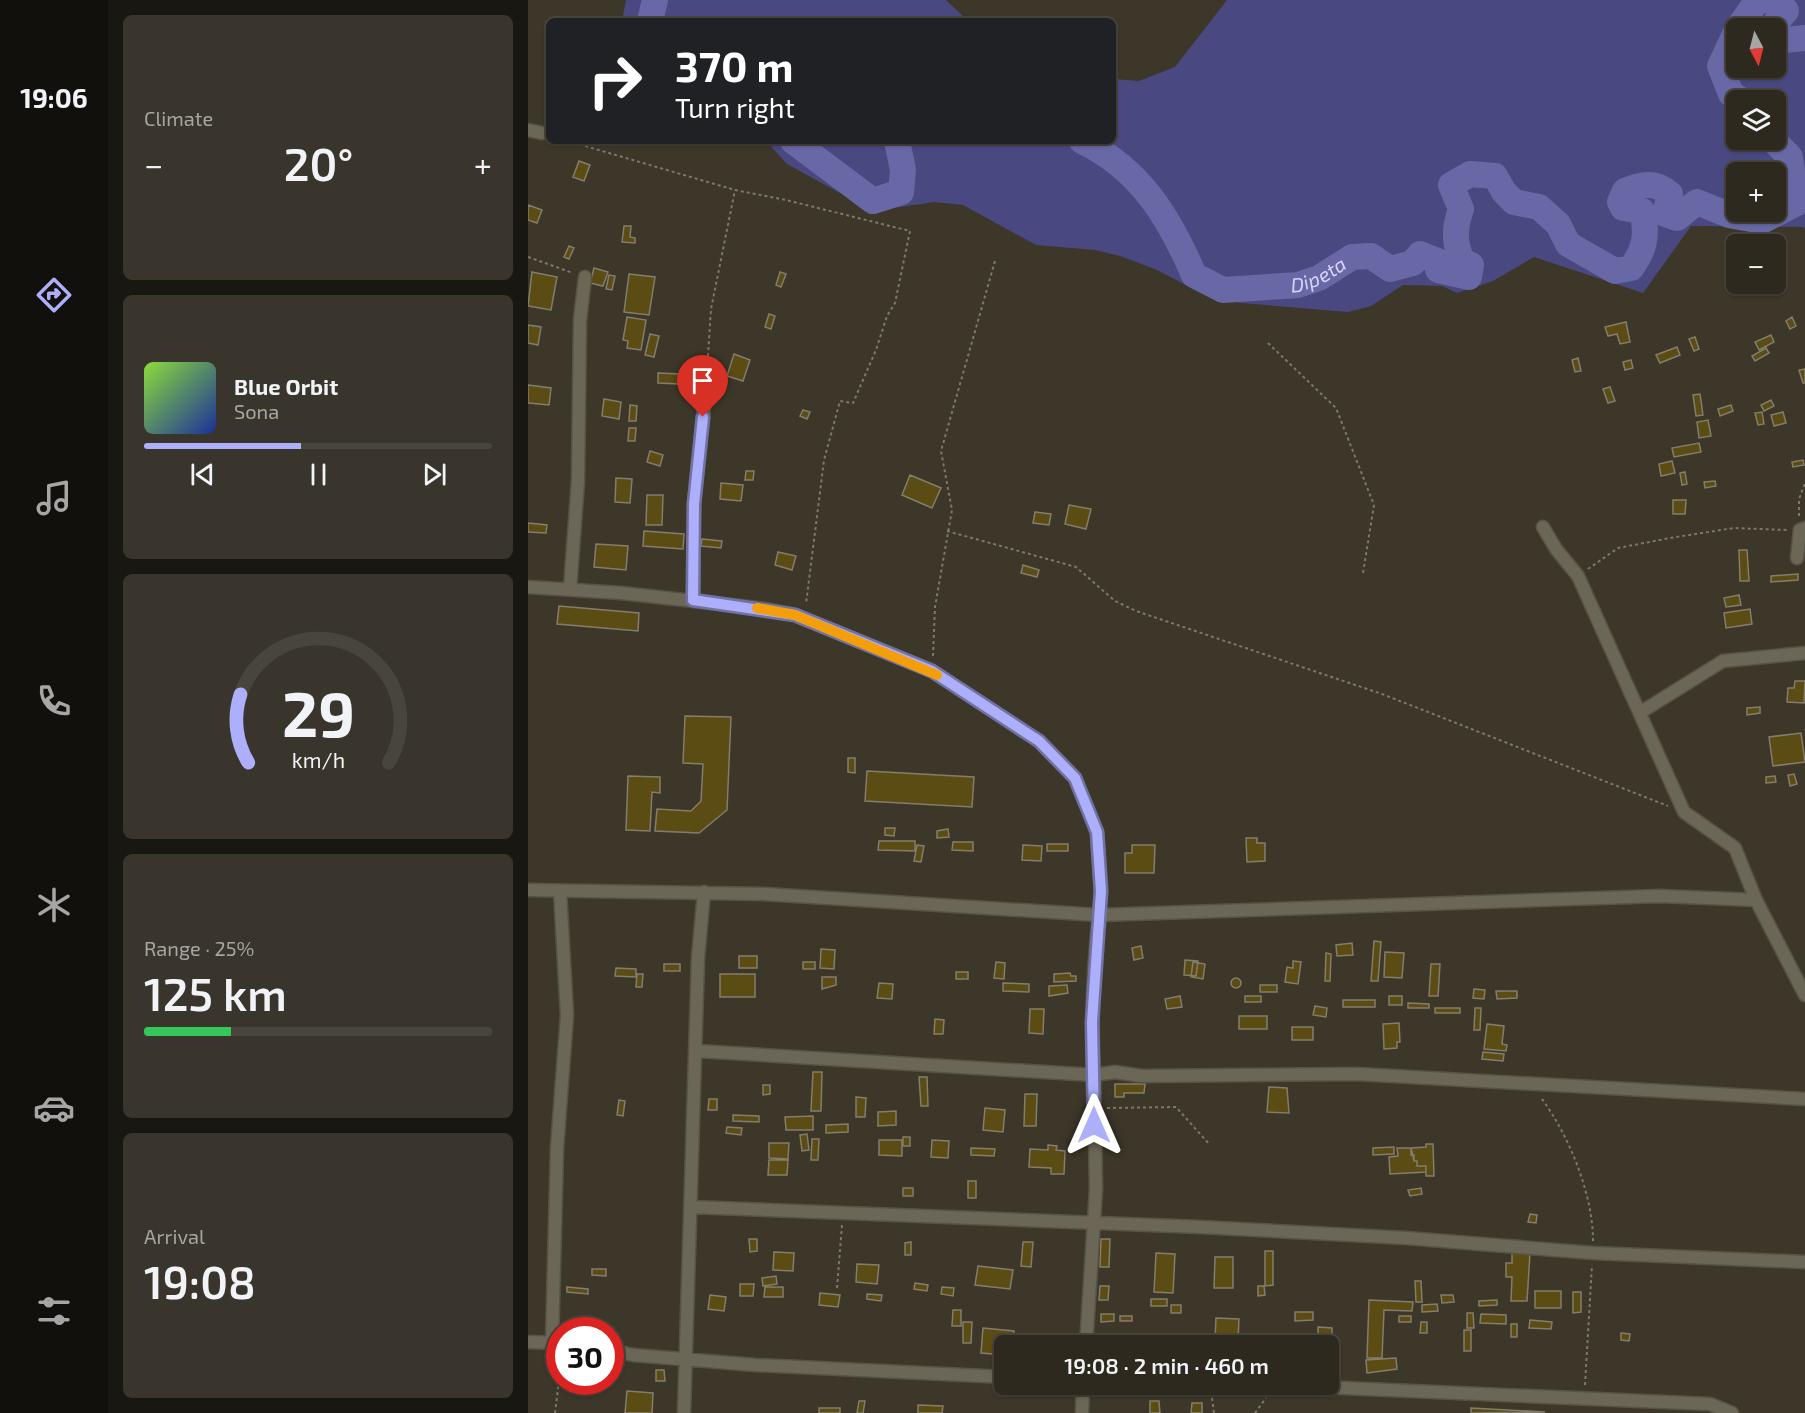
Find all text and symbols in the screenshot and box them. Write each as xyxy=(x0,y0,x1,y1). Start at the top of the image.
north arrow xyxy=(1726,18,1786,78)
map controls xyxy=(1726,18,1786,294)
text: 370 m xyxy=(675,40,794,90)
icon: right xyxy=(576,42,654,120)
text: 19:06 xyxy=(20,81,88,113)
button: layers xyxy=(1726,90,1786,150)
text: Turn right xyxy=(675,91,795,123)
text: Climate xyxy=(144,106,213,130)
text: 20° xyxy=(284,136,353,190)
text: − xyxy=(144,144,163,184)
text: + xyxy=(474,144,492,184)
button: + xyxy=(1726,162,1786,222)
button: − xyxy=(1726,234,1786,294)
water label: Dipeta xyxy=(1290,251,1350,296)
icon: directions xyxy=(33,274,75,316)
pin xyxy=(677,355,728,417)
icon: arrive xyxy=(686,364,719,397)
text: Blue Orbit xyxy=(234,373,338,399)
text: Sona xyxy=(234,399,279,423)
icon: previous xyxy=(186,458,219,491)
icon: pause xyxy=(302,458,335,491)
icon: next xyxy=(418,458,451,491)
icon: music xyxy=(33,477,75,519)
text: 29 xyxy=(281,676,355,751)
icon: phone xyxy=(33,680,75,722)
text: km/h xyxy=(291,748,345,773)
icon: climate xyxy=(33,884,75,926)
text: Range · 25% xyxy=(144,936,254,960)
text: 125 km xyxy=(144,966,287,1020)
icon: car xyxy=(33,1087,75,1129)
position arrow xyxy=(1062,1093,1126,1157)
text: Arrival xyxy=(144,1224,205,1248)
text: 19:08 xyxy=(144,1254,256,1308)
icon: filters xyxy=(33,1290,75,1332)
speed limit sign: 30 xyxy=(546,1317,624,1395)
text: 19:08 · 2 min · 460 m xyxy=(1064,1352,1269,1378)

